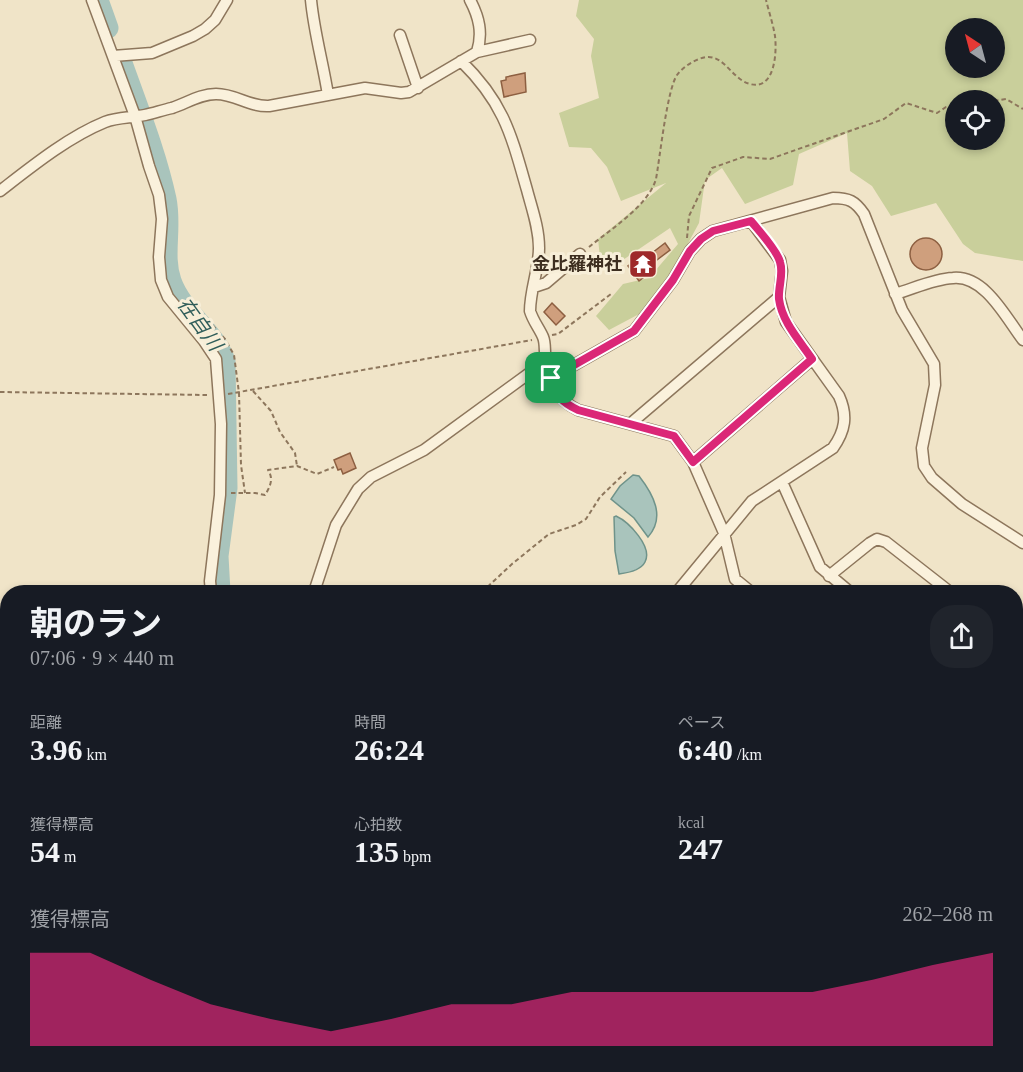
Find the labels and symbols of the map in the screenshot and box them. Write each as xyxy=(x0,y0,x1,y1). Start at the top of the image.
north arrow xyxy=(945,18,1005,78)
temple icon: 金比羅神社 xyxy=(627,248,659,280)
place label: 金比羅神社 xyxy=(532,254,622,274)
water label: 在自川 xyxy=(173,293,228,356)
pin xyxy=(525,352,576,403)

